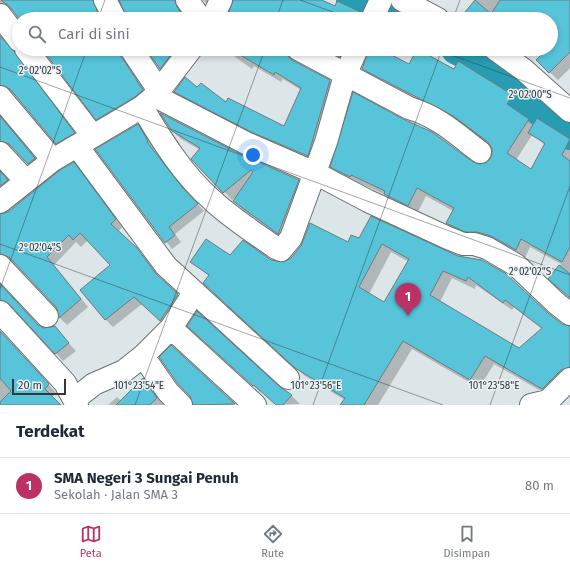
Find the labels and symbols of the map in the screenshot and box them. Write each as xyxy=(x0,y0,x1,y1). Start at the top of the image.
text: 2°02'02"S xyxy=(19,65,62,77)
text: 2°02'00"S xyxy=(508,89,552,101)
your location xyxy=(243,145,263,165)
text: 2°02'04"S xyxy=(19,242,62,254)
text: 2°02'02"S xyxy=(509,266,552,278)
pin: 1 xyxy=(395,283,421,316)
scale bar xyxy=(12,377,66,396)
text: 101°23'54"E xyxy=(114,380,164,392)
text: 101°23'56"E xyxy=(291,380,341,392)
text: 101°23'58"E xyxy=(468,380,520,392)

